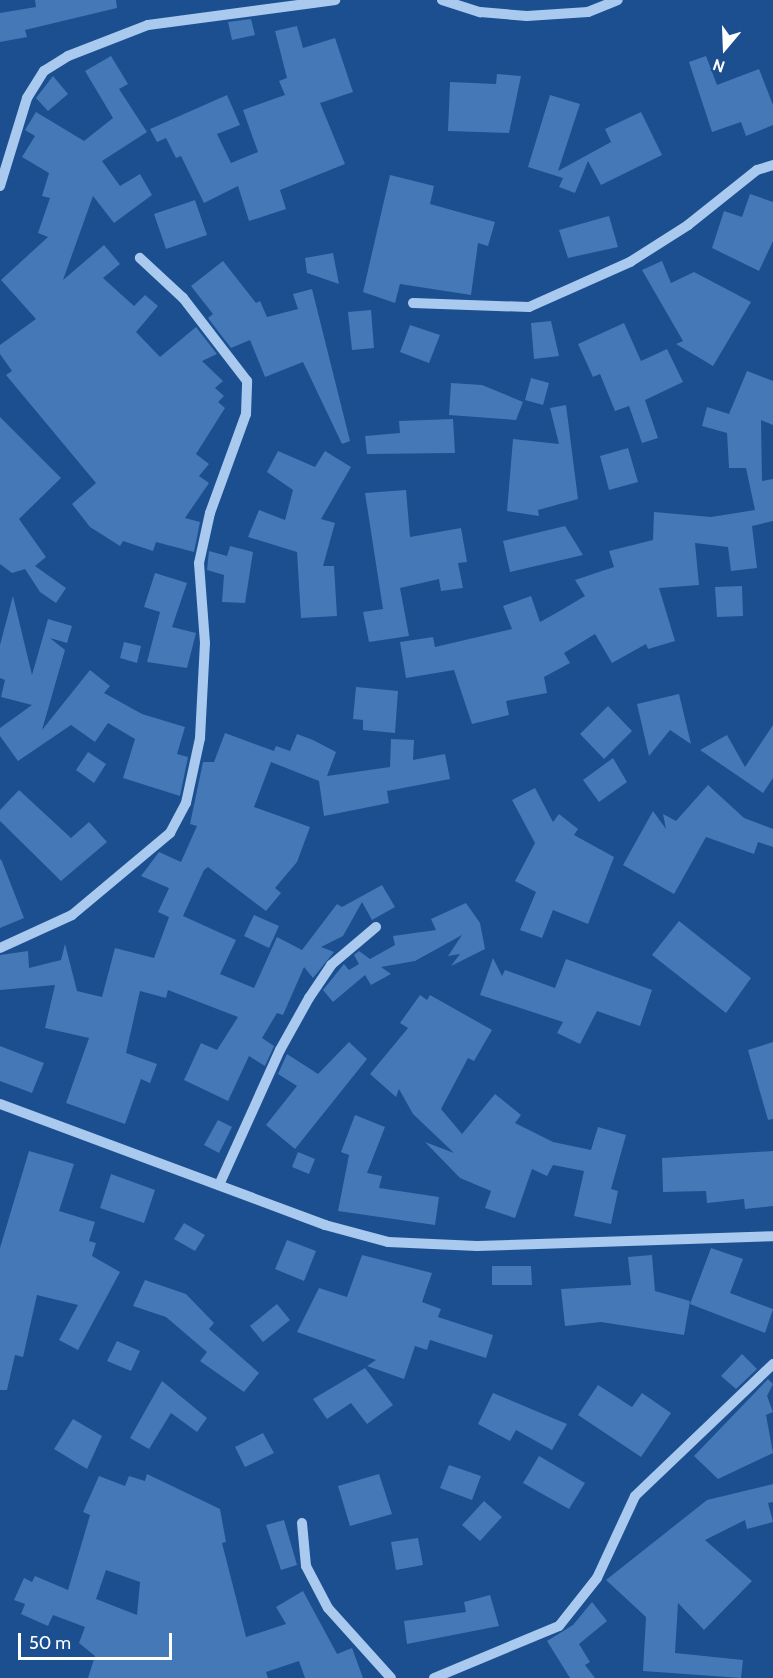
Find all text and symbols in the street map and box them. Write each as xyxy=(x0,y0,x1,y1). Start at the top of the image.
north arrow xyxy=(695,18,755,78)
text: N xyxy=(711,55,727,76)
scale bar xyxy=(21,1621,176,1659)
text: 50 m xyxy=(29,1632,71,1654)

